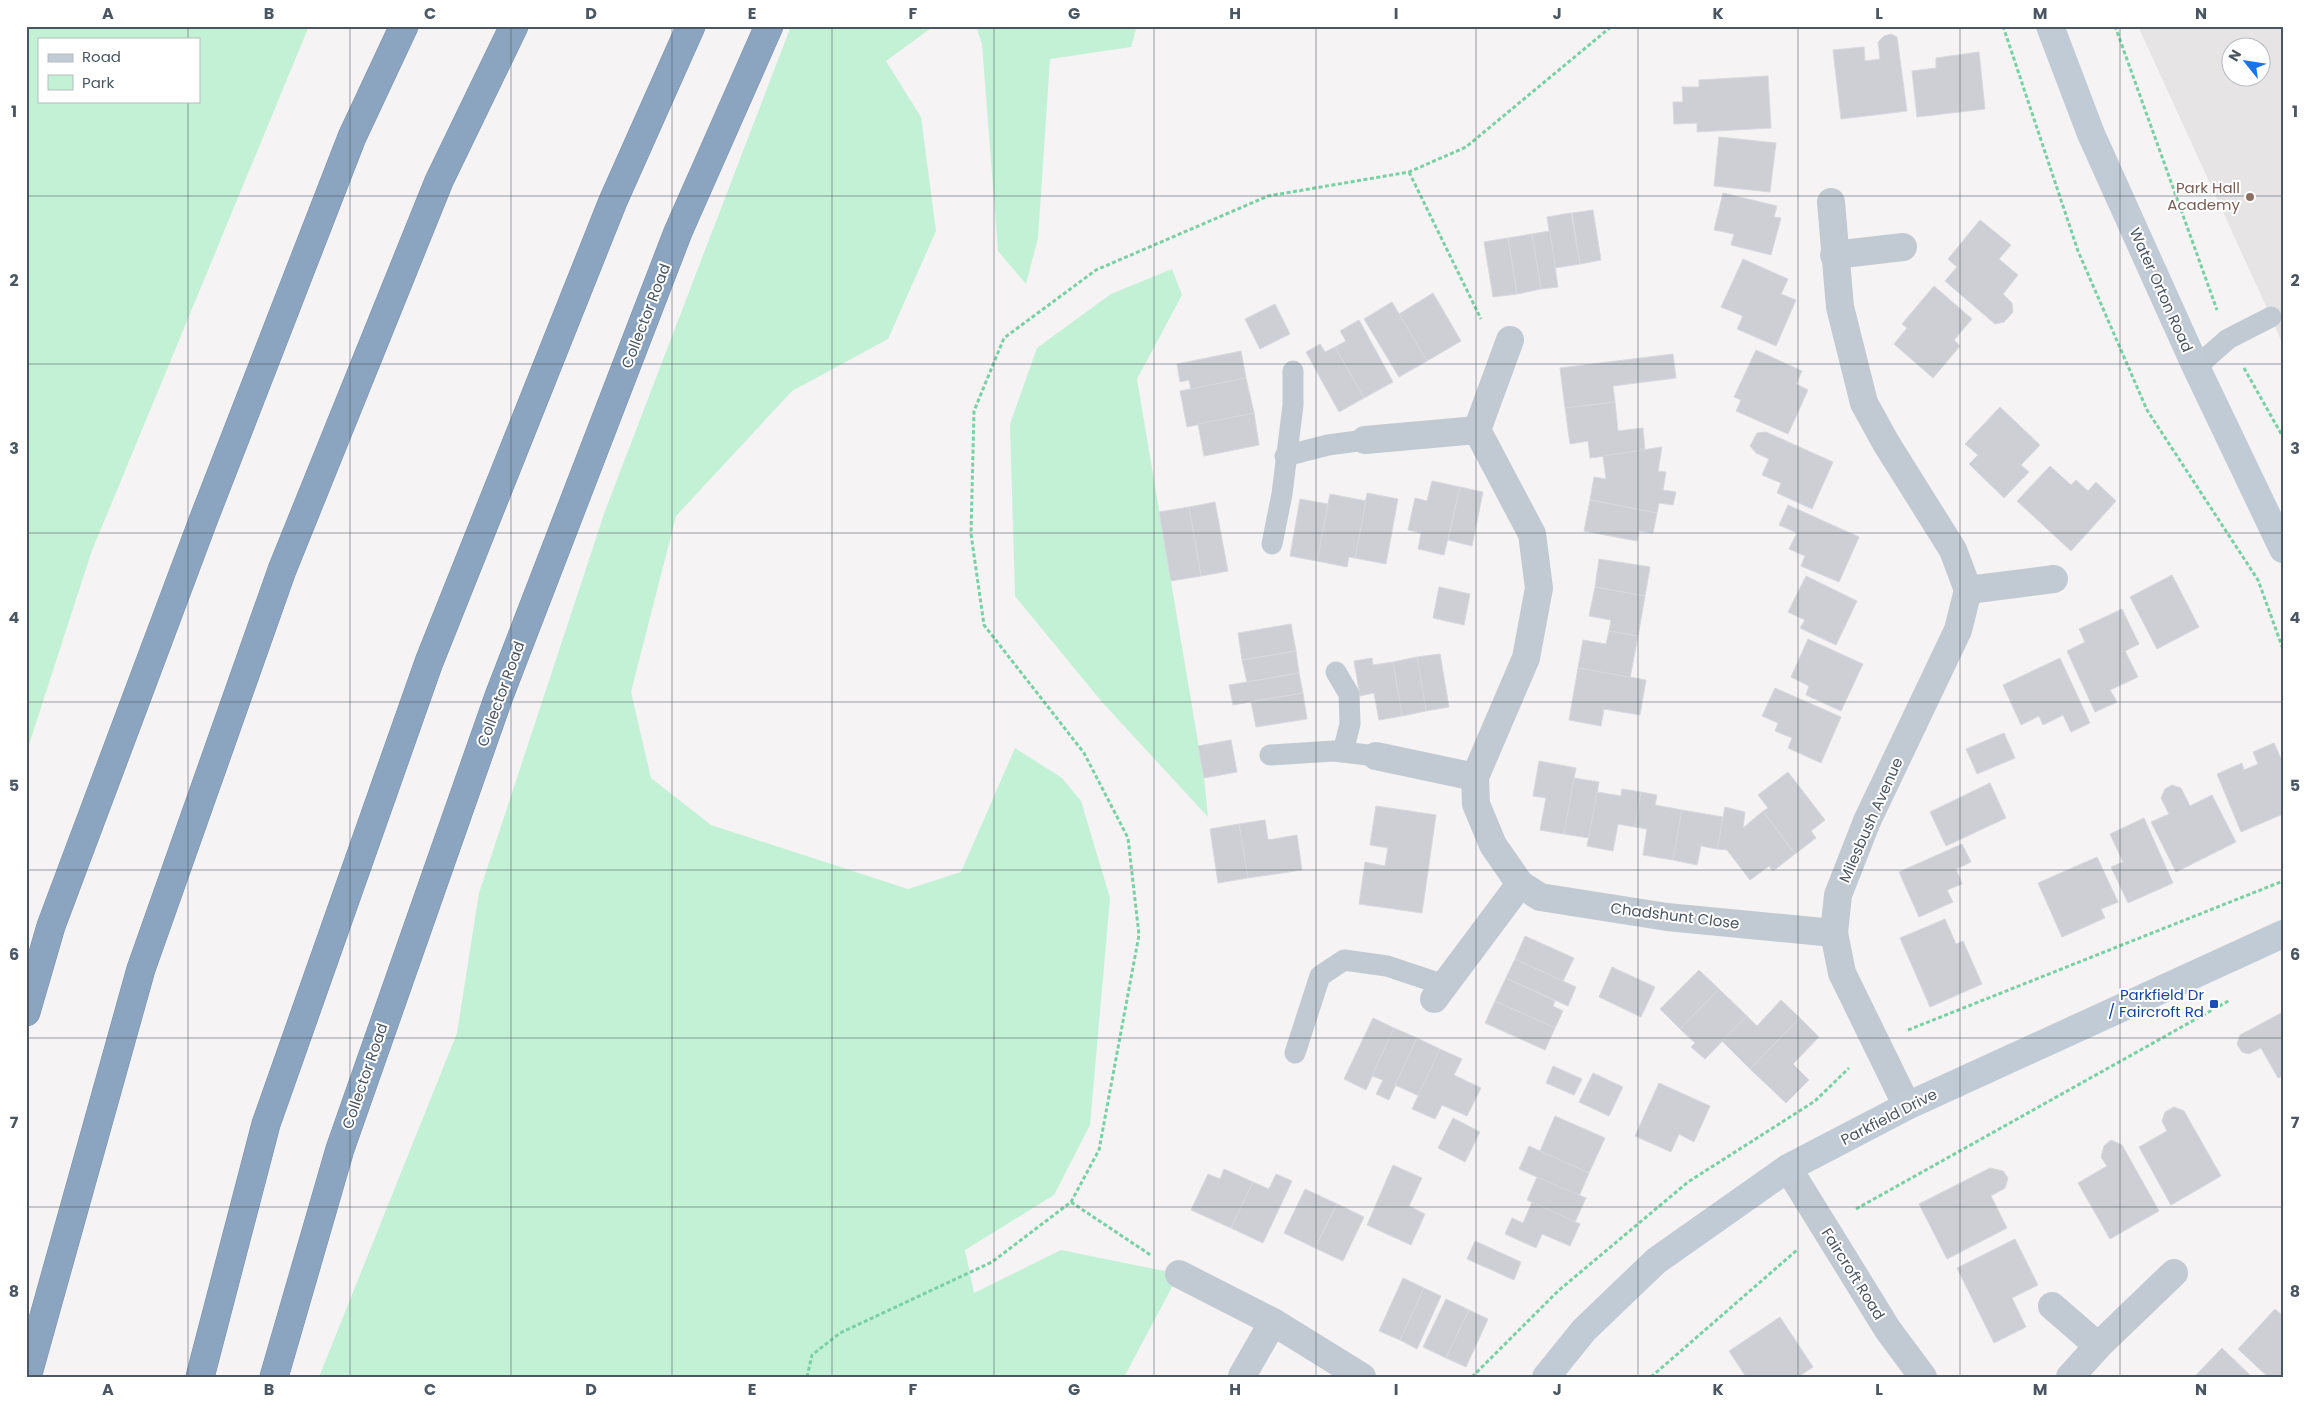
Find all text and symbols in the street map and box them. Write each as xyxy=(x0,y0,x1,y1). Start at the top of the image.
text: A xyxy=(102,2,114,25)
text: B xyxy=(264,2,274,25)
text: C xyxy=(424,2,436,25)
text: D xyxy=(585,2,597,25)
text: E xyxy=(748,2,756,25)
text: F xyxy=(909,2,918,25)
text: G xyxy=(1068,2,1080,25)
text: H xyxy=(1229,2,1241,25)
text: I xyxy=(1394,2,1398,25)
text: J xyxy=(1552,2,1562,25)
text: K xyxy=(1712,2,1724,25)
text: L xyxy=(1875,2,1883,25)
text: M xyxy=(2033,2,2047,25)
text: N xyxy=(2195,2,2207,25)
legend xyxy=(38,38,200,102)
north arrow xyxy=(2222,38,2272,88)
text: Road xyxy=(82,46,121,67)
text: N xyxy=(2223,46,2246,65)
text: Park xyxy=(82,72,114,93)
text: 1 xyxy=(11,100,17,123)
text: 1 xyxy=(2292,100,2298,123)
place label: Park Hall Academy xyxy=(2167,177,2241,215)
marker: Park Hall Academy xyxy=(2244,191,2256,203)
street label: Water Orton Road xyxy=(2125,224,2198,355)
street label: Collector Road xyxy=(616,260,675,371)
text: 2 xyxy=(9,269,19,292)
text: 2 xyxy=(2290,269,2300,292)
text: 3 xyxy=(9,437,19,460)
text: 3 xyxy=(2290,437,2300,460)
text: 4 xyxy=(9,606,20,629)
text: 4 xyxy=(2290,606,2301,629)
street label: Collector Road xyxy=(472,638,529,749)
street label: Milesbush Avenue xyxy=(1834,754,1908,886)
text: 5 xyxy=(9,774,19,797)
text: 5 xyxy=(2290,774,2300,797)
street label: Chadshunt Close xyxy=(1609,897,1741,934)
text: 6 xyxy=(9,943,19,966)
text: 6 xyxy=(2290,943,2300,966)
place label: Parkfield Dr / Faircroft Rd xyxy=(2108,984,2204,1022)
marker: Parkfield Dr / Faircroft Rd xyxy=(2208,998,2220,1010)
street label: Collector Road xyxy=(337,1020,392,1132)
street label: Parkfield Drive xyxy=(1837,1083,1941,1150)
text: 7 xyxy=(10,1111,19,1134)
text: 7 xyxy=(2291,1111,2300,1134)
street label: Faircroft Road xyxy=(1817,1224,1890,1324)
text: 8 xyxy=(9,1280,19,1303)
text: 8 xyxy=(2290,1280,2300,1303)
text: A xyxy=(102,1378,114,1401)
text: B xyxy=(264,1378,274,1401)
text: C xyxy=(424,1378,436,1401)
text: D xyxy=(585,1378,597,1401)
text: E xyxy=(748,1378,756,1401)
text: F xyxy=(909,1378,918,1401)
text: G xyxy=(1068,1378,1080,1401)
text: H xyxy=(1229,1378,1241,1401)
text: I xyxy=(1394,1378,1398,1401)
text: J xyxy=(1552,1378,1562,1401)
text: K xyxy=(1712,1378,1724,1401)
text: L xyxy=(1875,1378,1883,1401)
text: M xyxy=(2033,1378,2047,1401)
text: N xyxy=(2195,1378,2207,1401)

